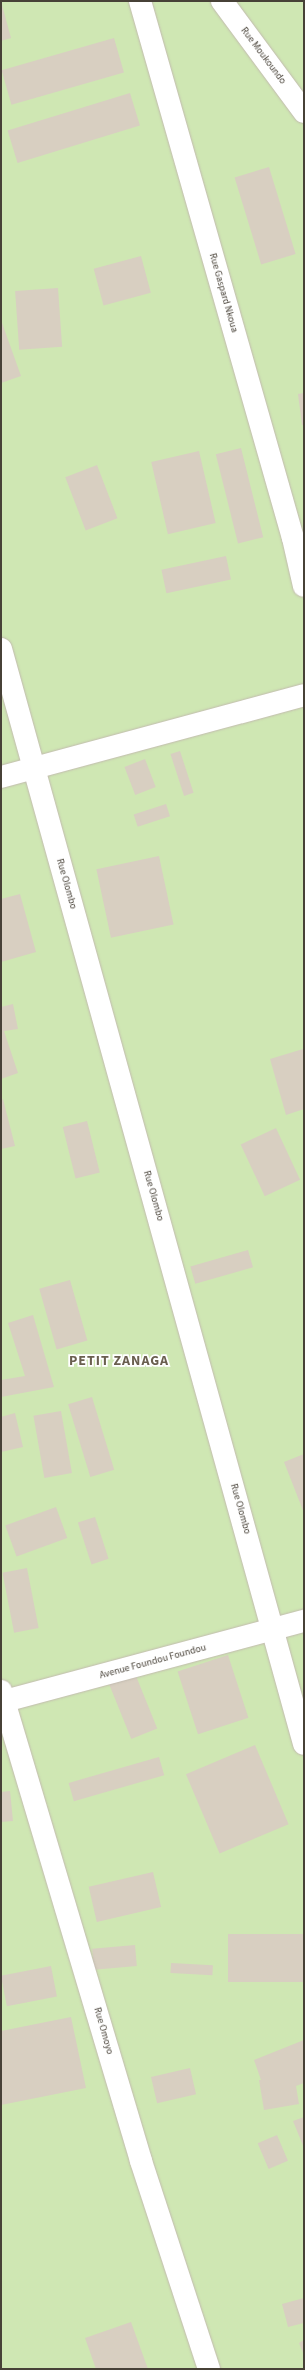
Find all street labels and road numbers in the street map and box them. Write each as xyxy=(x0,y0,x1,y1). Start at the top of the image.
street label: Rue Moukoundo xyxy=(238,25,288,87)
street label: Rue Gaspard Nkoua xyxy=(206,252,240,334)
street label: Rue Olombo xyxy=(53,857,79,911)
street label: Rue Olombo xyxy=(140,1169,166,1223)
street label: Rue Olombo xyxy=(227,1482,253,1536)
street label: Avenue Foundou Foundou xyxy=(98,1642,208,1682)
street label: Rue Omoyo xyxy=(91,2006,115,2056)

